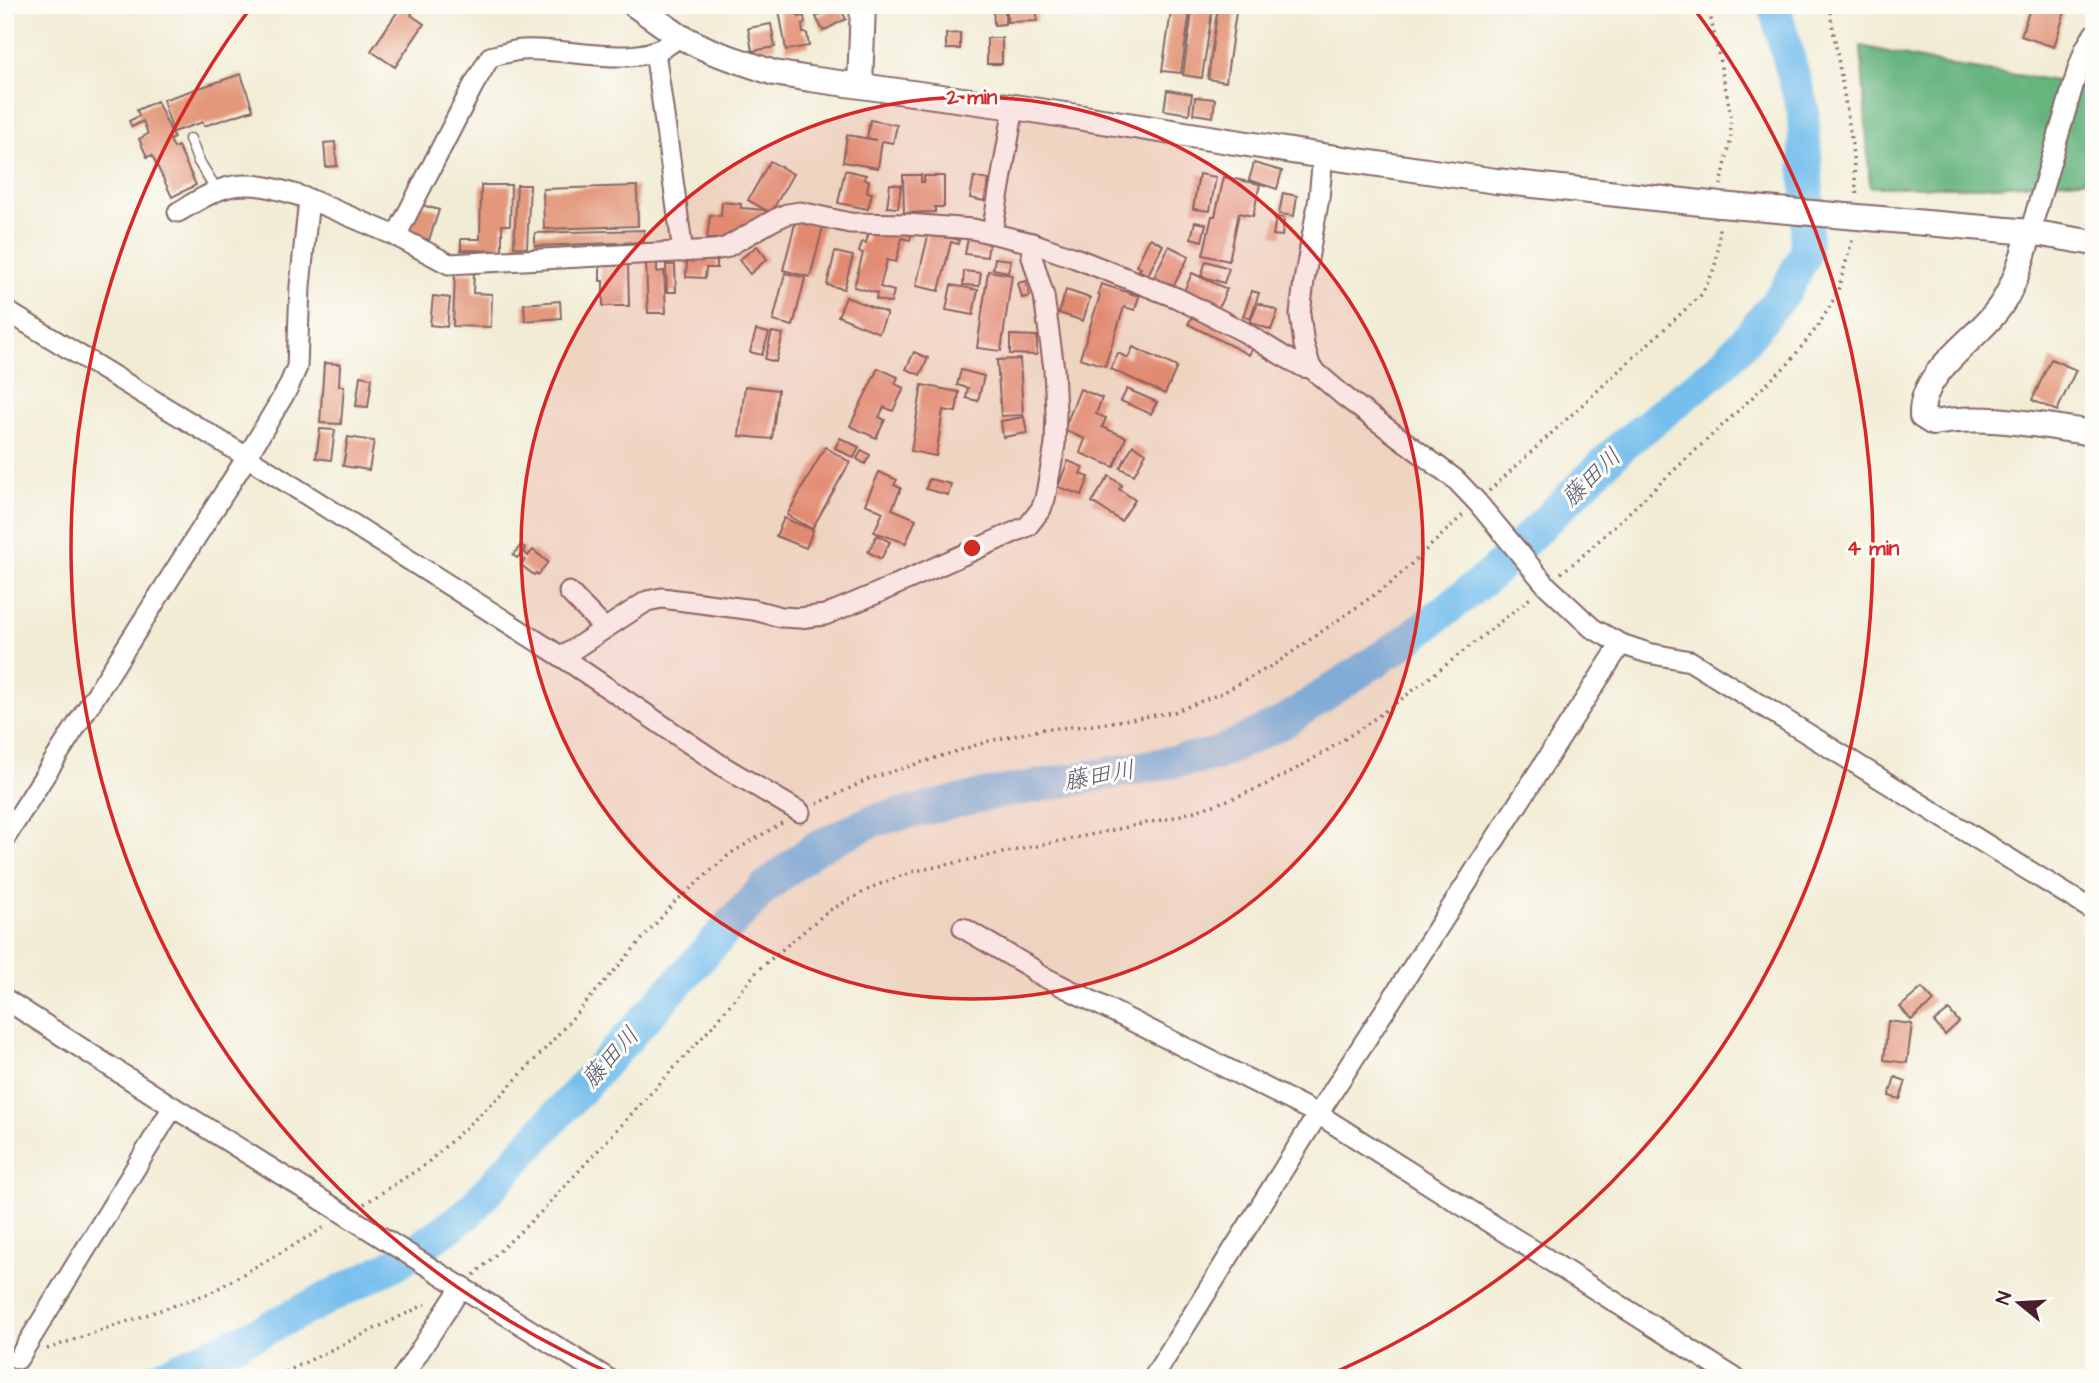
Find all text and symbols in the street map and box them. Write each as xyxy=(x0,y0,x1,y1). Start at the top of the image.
text: 2 min xyxy=(946,83,998,112)
water label: 藤田川 xyxy=(1554,440,1629,515)
text: 4 min xyxy=(1847,534,1900,563)
centre of rings xyxy=(960,536,984,560)
water label: 藤田川 xyxy=(1061,753,1138,799)
water label: 藤田川 xyxy=(574,1020,647,1096)
north arrow xyxy=(1983,1268,2054,1338)
text: N xyxy=(1990,1288,2019,1308)

